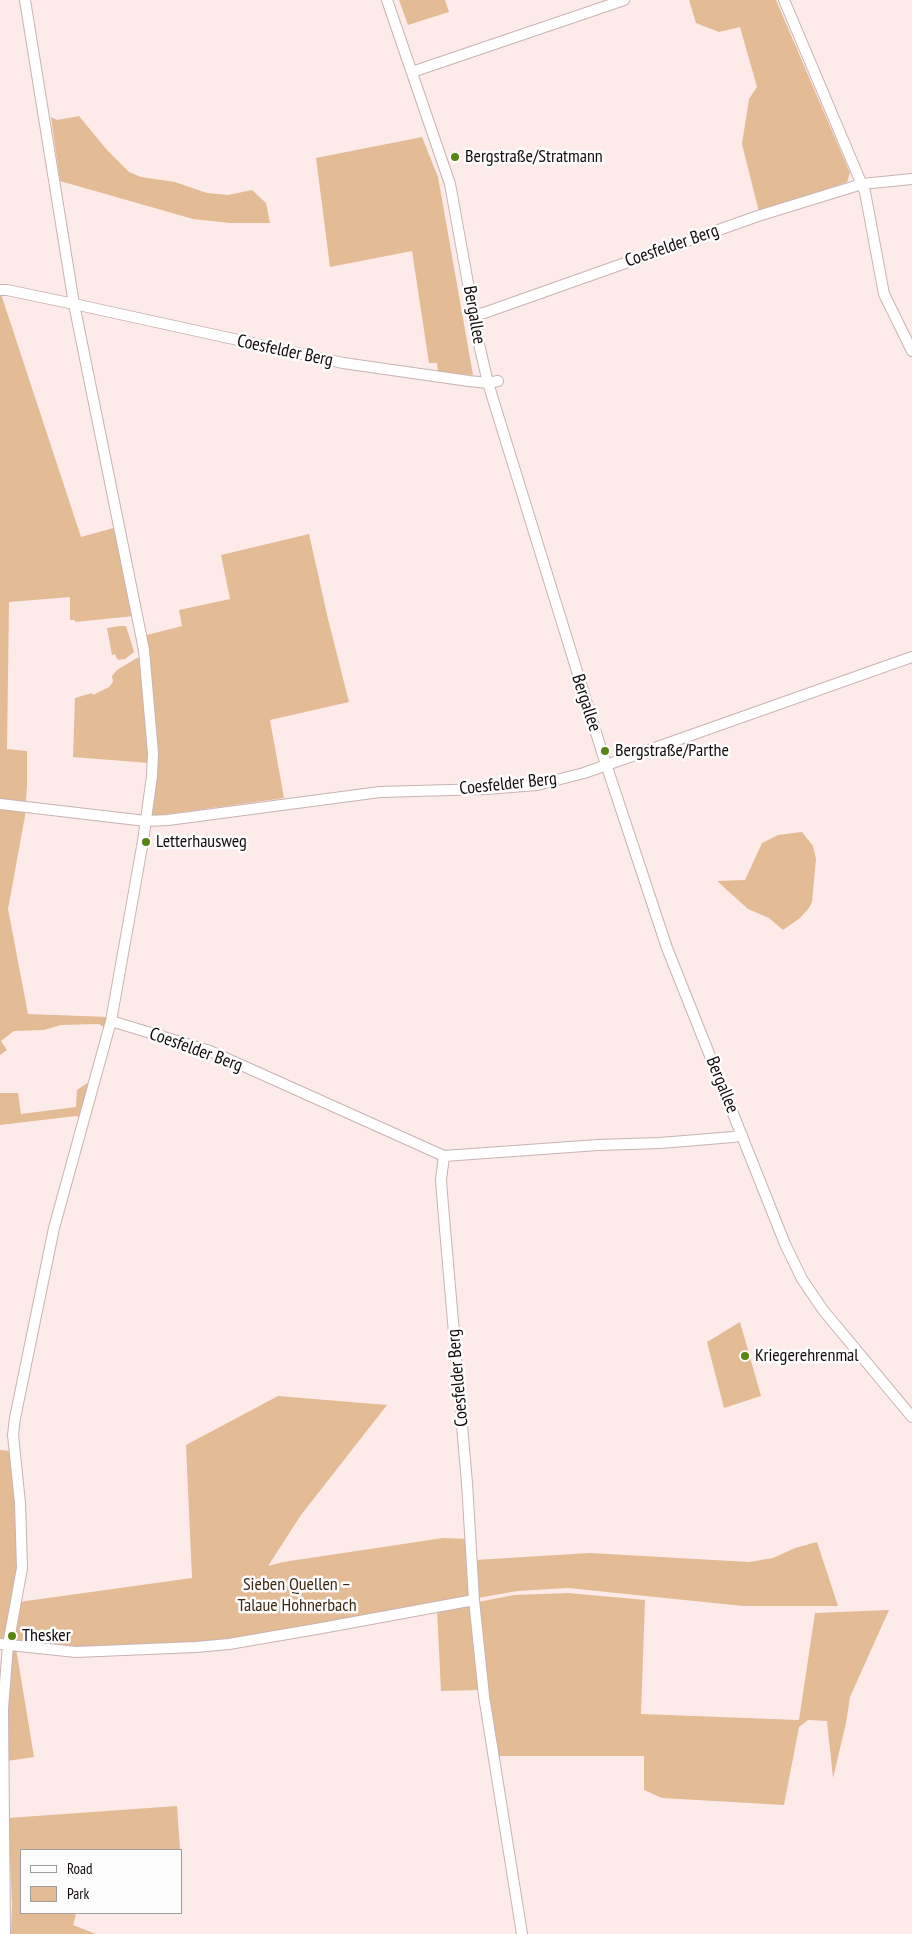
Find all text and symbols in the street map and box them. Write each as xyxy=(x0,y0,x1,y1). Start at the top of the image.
place label: Bergstraße/Stratmann xyxy=(465,146,603,168)
marker: Bergstraße/Stratmann xyxy=(449,151,461,163)
street label: Coesfelder Berg xyxy=(622,220,722,272)
street label: Bergallee xyxy=(458,284,490,346)
street label: Coesfelder Berg xyxy=(235,330,335,372)
street label: Bergallee xyxy=(567,672,605,734)
place label: Bergstraße/Parthe xyxy=(615,740,729,762)
marker: Bergstraße/Parthe xyxy=(599,745,611,757)
street label: Coesfelder Berg xyxy=(458,768,558,800)
place label: Letterhausweg xyxy=(156,831,247,853)
marker: Letterhausweg xyxy=(140,836,152,848)
street label: Coesfelder Berg xyxy=(146,1023,246,1077)
street label: Bergallee xyxy=(701,1054,743,1116)
street label: Coesfelder Berg xyxy=(443,1328,473,1428)
place label: Kriegerehrenmal xyxy=(755,1345,858,1367)
marker: Kriegerehrenmal xyxy=(739,1350,751,1362)
park label: Sieben Quellen – Talaue Hohnerbach xyxy=(237,1574,357,1616)
place label: Thesker xyxy=(22,1625,71,1647)
marker: Thesker xyxy=(6,1630,18,1642)
legend xyxy=(20,1849,182,1914)
text: Road xyxy=(67,1859,93,1878)
text: Park xyxy=(67,1884,89,1903)

